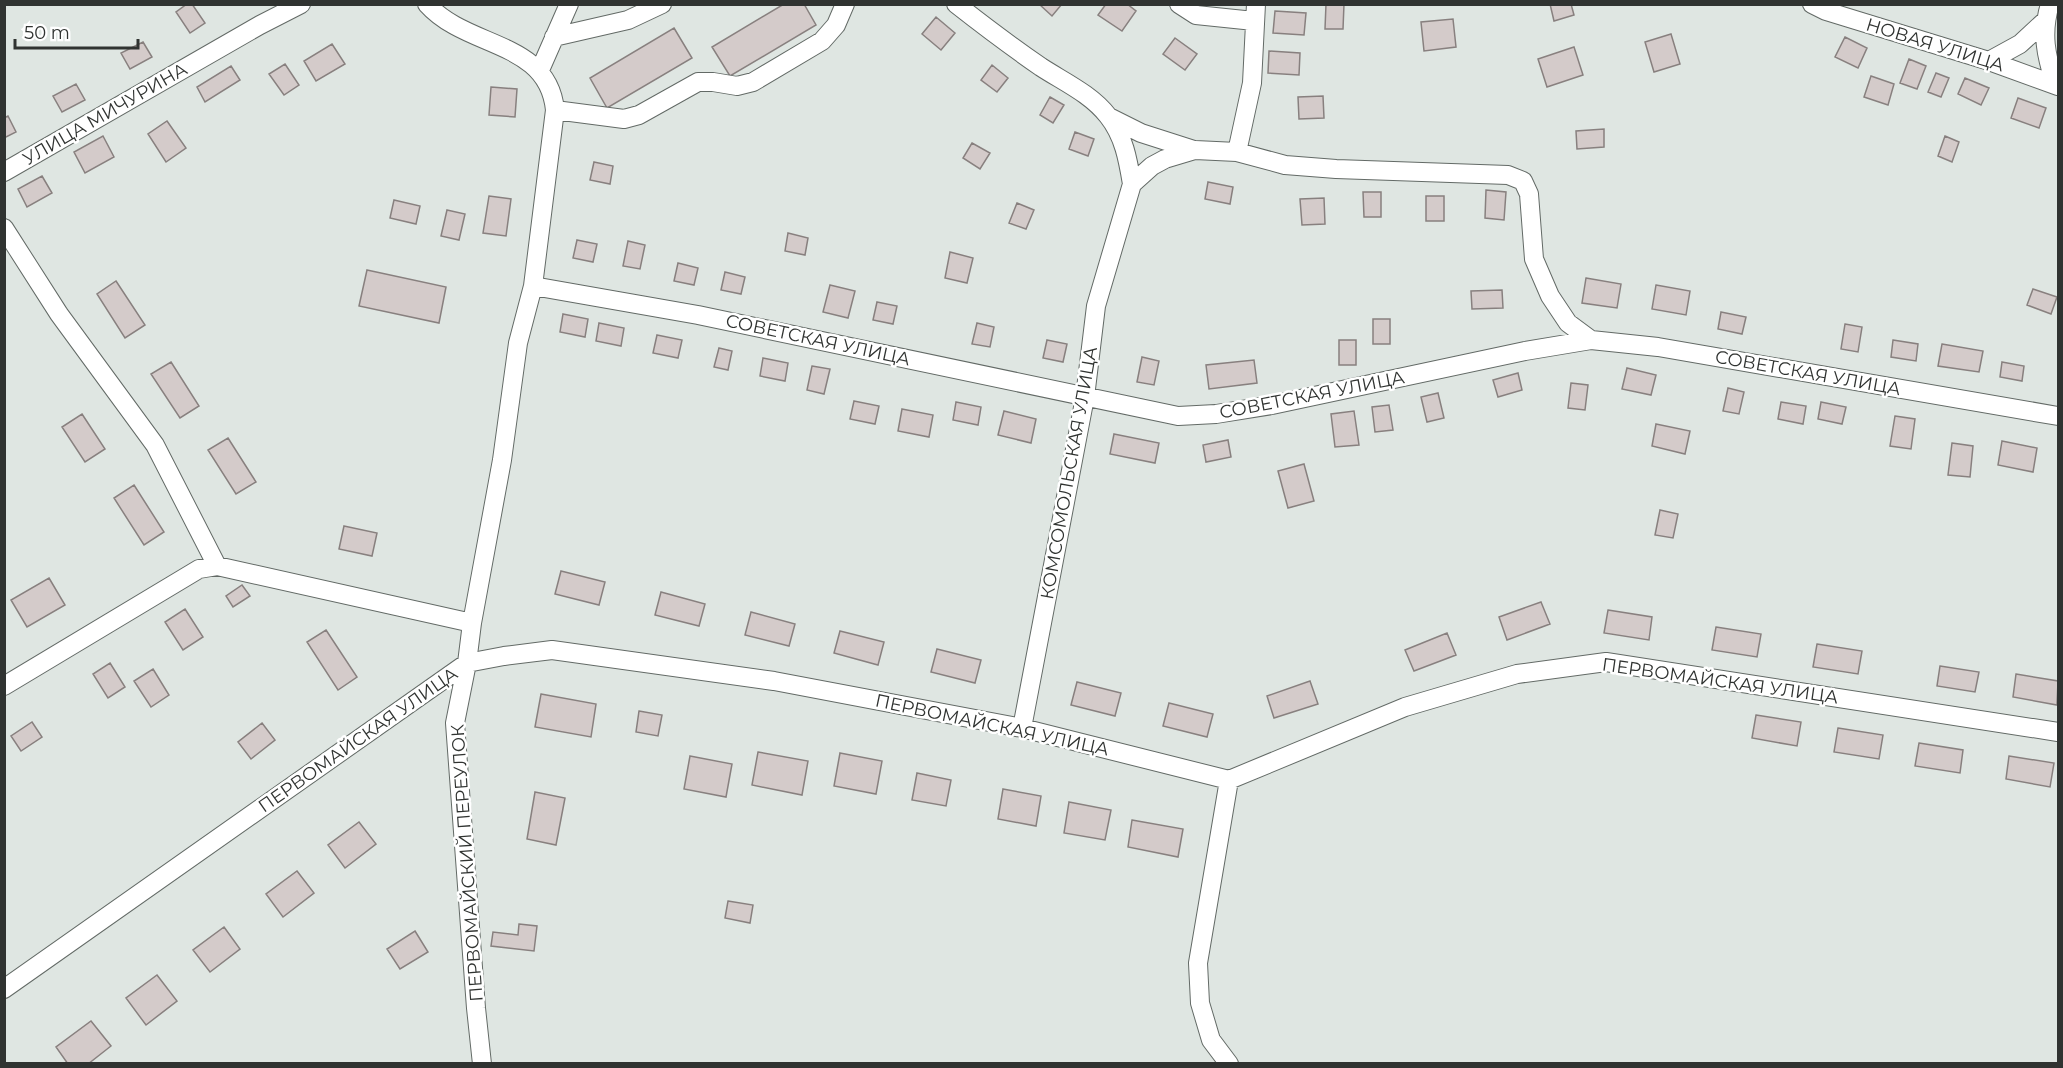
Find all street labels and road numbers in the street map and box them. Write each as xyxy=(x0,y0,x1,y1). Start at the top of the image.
street label: НОВАЯ УЛИЦА xyxy=(1863,14,2007,77)
street label: УЛИЦА МИЧУРИНА xyxy=(19,58,192,170)
street label: СОВЕТСКАЯ УЛИЦА xyxy=(724,310,913,370)
street label: КОМСОМОЛЬСКАЯ УЛИЦА xyxy=(1036,344,1102,601)
street label: СОВЕТСКАЯ УЛИЦА xyxy=(1713,346,1903,400)
street label: СОВЕТСКАЯ УЛИЦА xyxy=(1218,366,1407,424)
street label: ПЕРВОМАЙСКАЯ УЛИЦА xyxy=(1600,654,1840,709)
street label: ПЕРВОМАЙСКАЯ УЛИЦА xyxy=(254,662,462,817)
street label: ПЕРВОМАЙСКАЯ УЛИЦА xyxy=(873,689,1111,761)
street label: ПЕРВОМАЙСКИЙ ПЕРЕУЛОК xyxy=(446,723,488,1002)

